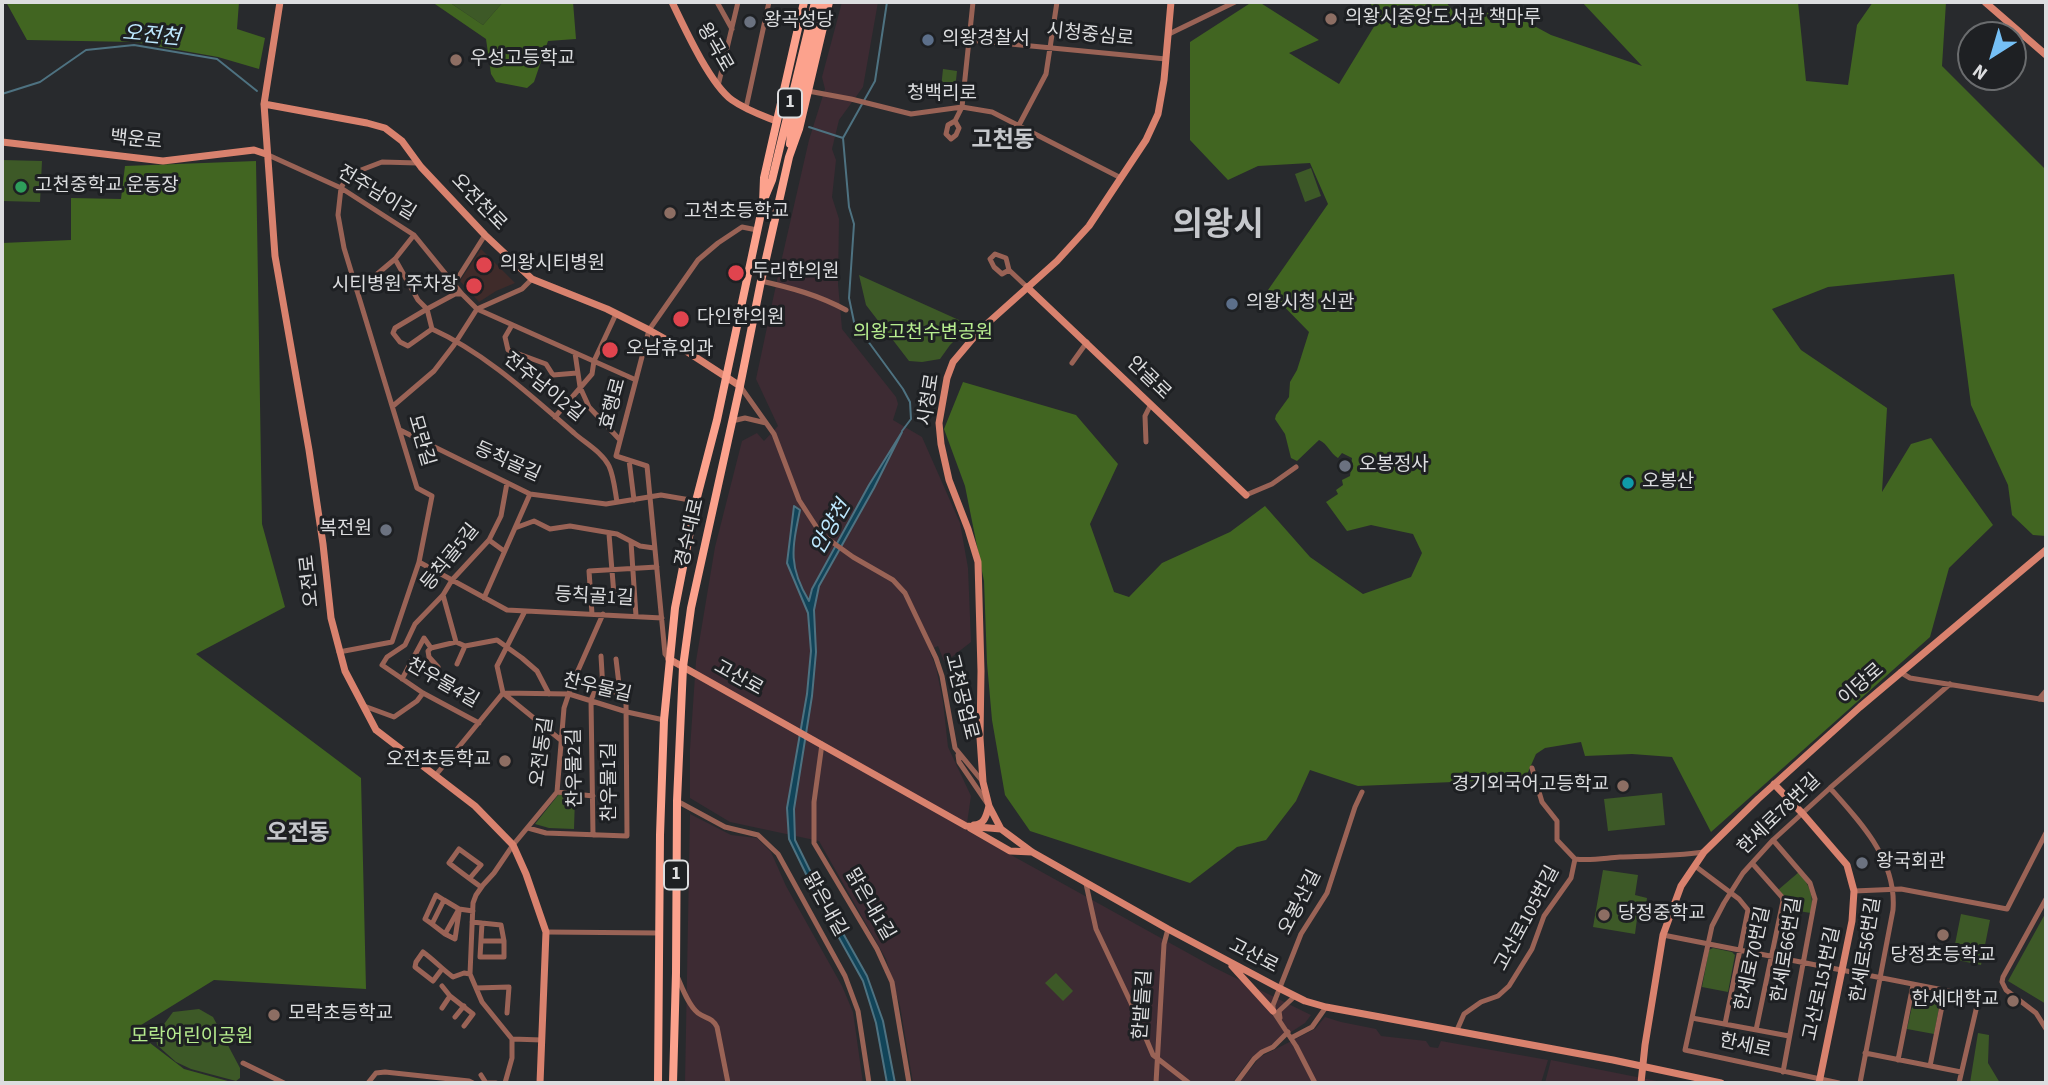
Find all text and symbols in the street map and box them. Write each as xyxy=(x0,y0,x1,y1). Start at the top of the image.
place label: 의왕시중앙도서관 책마루 xyxy=(1345,8,1541,30)
place label: 왕곡성당 xyxy=(764,11,834,33)
marker: 의왕시중앙도서관 책마루 xyxy=(1323,11,1339,27)
marker: 왕곡성당 xyxy=(742,14,758,30)
street label: 왕곡로 xyxy=(691,20,737,76)
street label: 시청중심로 xyxy=(1045,20,1135,52)
north arrow xyxy=(1957,21,2027,91)
water label: 오전천 xyxy=(121,22,181,52)
place label: 의왕경찰서 xyxy=(942,29,1029,51)
marker: 의왕경찰서 xyxy=(920,32,936,48)
place label: 우성고등학교 xyxy=(470,49,575,71)
marker: 우성고등학교 xyxy=(448,52,464,68)
text: N xyxy=(1967,57,1993,86)
street label: 청백리로 xyxy=(907,84,977,106)
road number: 1 xyxy=(778,88,802,118)
street label: 백운로 xyxy=(109,127,163,155)
district label: 고천동 xyxy=(971,128,1035,156)
street label: 전주남이길 xyxy=(333,162,419,226)
street label: 오전천로 xyxy=(446,170,510,236)
place label: 고천중학교 운동장 xyxy=(35,176,179,198)
marker: 고천중학교 운동장 xyxy=(13,179,29,195)
place label: 고천초등학교 xyxy=(684,202,789,224)
marker: 고천초등학교 xyxy=(662,205,678,221)
district label: 의왕시 xyxy=(1172,208,1264,248)
place label: 의왕시티병원 xyxy=(500,254,605,276)
marker: 의왕시티병원 xyxy=(474,255,494,275)
place label: 두리한의원 xyxy=(752,262,839,284)
marker: 두리한의원 xyxy=(726,263,746,283)
place label: 시티병원 주차장 xyxy=(332,275,458,297)
marker: 시티병원 주차장 xyxy=(464,276,484,296)
place label: 의왕시청 신관 xyxy=(1246,293,1355,315)
marker: 의왕시청 신관 xyxy=(1224,296,1240,312)
place label: 다인한의원 xyxy=(697,308,784,330)
marker: 다인한의원 xyxy=(671,309,691,329)
park label: 의왕고천수변공원 xyxy=(853,323,993,345)
place label: 오남휴외과 xyxy=(626,339,713,361)
marker: 오남휴외과 xyxy=(600,340,620,360)
street label: 전주남이2길 xyxy=(498,349,588,427)
street label: 안골로 xyxy=(1121,353,1175,405)
street label: 시청로 xyxy=(915,372,945,428)
street label: 효행로 xyxy=(596,376,632,432)
street label: 모란길 xyxy=(402,413,438,469)
street label: 등칙골길 xyxy=(470,438,544,488)
place label: 오봉정사 xyxy=(1359,455,1429,477)
marker: 오봉정사 xyxy=(1337,458,1353,474)
place label: 오봉산 xyxy=(1642,472,1694,494)
marker: 오봉산 xyxy=(1620,475,1636,491)
street label: 경수대로 xyxy=(672,496,710,570)
water label: 안양천 xyxy=(807,497,857,559)
place label: 복전원 xyxy=(320,519,372,541)
street label: 등칙골5길 xyxy=(417,520,485,596)
marker: 복전원 xyxy=(378,522,394,538)
street label: 오전로 xyxy=(297,554,325,608)
street label: 등칙골1길 xyxy=(554,585,634,611)
street label: 고천공업로 xyxy=(938,652,982,742)
street label: 찬우물4길 xyxy=(402,654,482,714)
street label: 고산로 xyxy=(710,656,766,702)
street label: 이당로 xyxy=(1835,659,1889,711)
street label: 찬우물길 xyxy=(560,670,634,708)
street label: 오전동길 xyxy=(527,716,559,788)
street label: 찬우물2길 xyxy=(564,728,588,808)
street label: 찬우물1길 xyxy=(600,742,622,822)
place label: 오전초등학교 xyxy=(386,750,491,772)
marker: 오전초등학교 xyxy=(497,753,513,769)
street label: 한세로78번길 xyxy=(1734,770,1826,860)
place label: 경기외국어고등학교 xyxy=(1452,775,1609,797)
marker: 경기외국어고등학교 xyxy=(1615,778,1631,794)
district label: 오전동 xyxy=(266,821,330,849)
place label: 왕국회관 xyxy=(1876,852,1946,874)
marker: 왕국회관 xyxy=(1854,855,1870,871)
road number: 1 xyxy=(664,860,688,890)
street label: 고산로105번길 xyxy=(1491,863,1565,975)
street label: 맑은내1길 xyxy=(839,865,899,945)
street label: 오봉산길 xyxy=(1275,867,1327,939)
street label: 맑은내길 xyxy=(797,869,851,941)
street label: 한세로66번길 xyxy=(1768,896,1808,1004)
street label: 한세로56번길 xyxy=(1847,896,1887,1004)
place label: 당정중학교 xyxy=(1618,904,1705,926)
street label: 한세로70번길 xyxy=(1732,905,1776,1013)
marker: 당정중학교 xyxy=(1596,907,1612,923)
street label: 고산로151번길 xyxy=(1800,925,1846,1043)
marker: 당정초등학교 xyxy=(1935,927,1951,943)
street label: 고산로 xyxy=(1224,935,1282,979)
place label: 당정초등학교 xyxy=(1891,946,1995,968)
street label: 한밭들길 xyxy=(1130,969,1158,1041)
place label: 한세대학교 xyxy=(1912,990,1999,1012)
marker: 한세대학교 xyxy=(2005,993,2021,1009)
place label: 모락초등학교 xyxy=(288,1004,393,1026)
marker: 모락초등학교 xyxy=(266,1007,282,1023)
park label: 모락어린이공원 xyxy=(131,1027,253,1049)
street label: 한세로 xyxy=(1717,1030,1773,1064)

